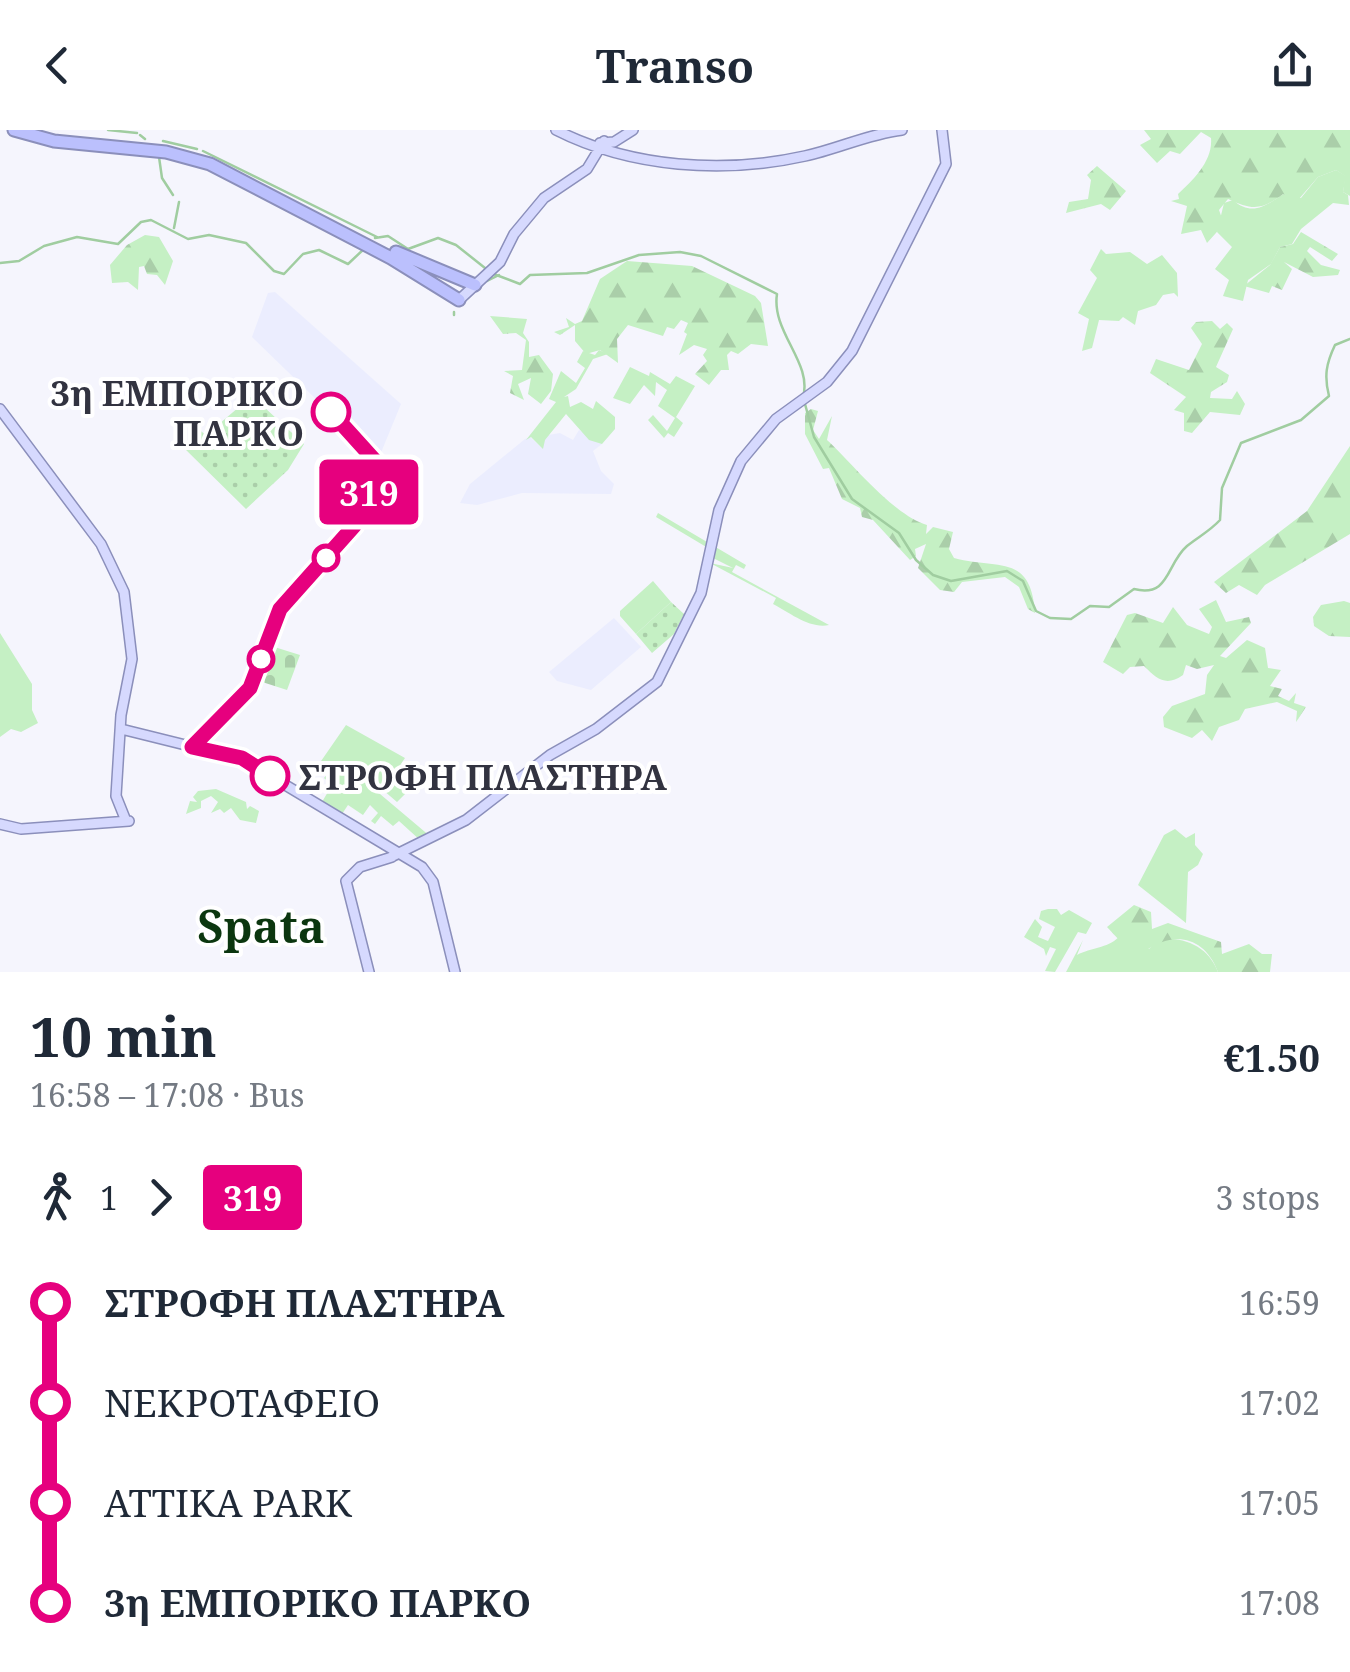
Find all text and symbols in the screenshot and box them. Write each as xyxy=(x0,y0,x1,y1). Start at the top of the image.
text: Transo xyxy=(596,35,754,96)
icon: back xyxy=(30,38,85,93)
icon: share xyxy=(1265,38,1320,93)
place label: 3η ΕΜΠΟΡΙΚΟ ΠΑΡΚΟ xyxy=(50,369,304,456)
marker: 3η ΕΜΠΟΡΙΚΟ ΠΑΡΚΟ xyxy=(312,393,350,431)
line badge: 319 xyxy=(312,460,426,524)
text: 319 xyxy=(339,469,399,516)
unlabelled marker xyxy=(313,545,339,571)
unlabelled marker xyxy=(248,646,274,672)
place label: ΣΤΡΟΦΗ ΠΛΑΣΤΗΡΑ xyxy=(298,753,668,800)
marker: ΣΤΡΟΦΗ ΠΛΑΣΤΗΡΑ xyxy=(251,757,289,795)
district label: Spata xyxy=(197,895,325,956)
text: 10 min xyxy=(30,998,217,1073)
text: €1.50 xyxy=(1223,1031,1320,1083)
text: 16:58 – 17:08 · Bus xyxy=(30,1073,304,1116)
icon: walk xyxy=(30,1170,85,1225)
icon: forward xyxy=(133,1170,188,1225)
text: 319 xyxy=(223,1174,282,1221)
text: 1 xyxy=(100,1176,118,1219)
text: 3 stops xyxy=(1216,1176,1320,1219)
text: ΣΤΡΟΦΗ ΠΛΑΣΤΗΡΑ xyxy=(104,1276,504,1328)
text: 16:59 xyxy=(1239,1281,1320,1324)
text: ΝΕΚΡΟΤΑΦΕΙΟ xyxy=(104,1376,380,1428)
text: 17:02 xyxy=(1239,1381,1320,1424)
text: ATTIKA PARK xyxy=(104,1476,352,1528)
text: 17:05 xyxy=(1239,1481,1320,1524)
text: 3η ΕΜΠΟΡΙΚΟ ΠΑΡΚΟ xyxy=(104,1576,531,1628)
text: 17:08 xyxy=(1239,1581,1320,1624)

